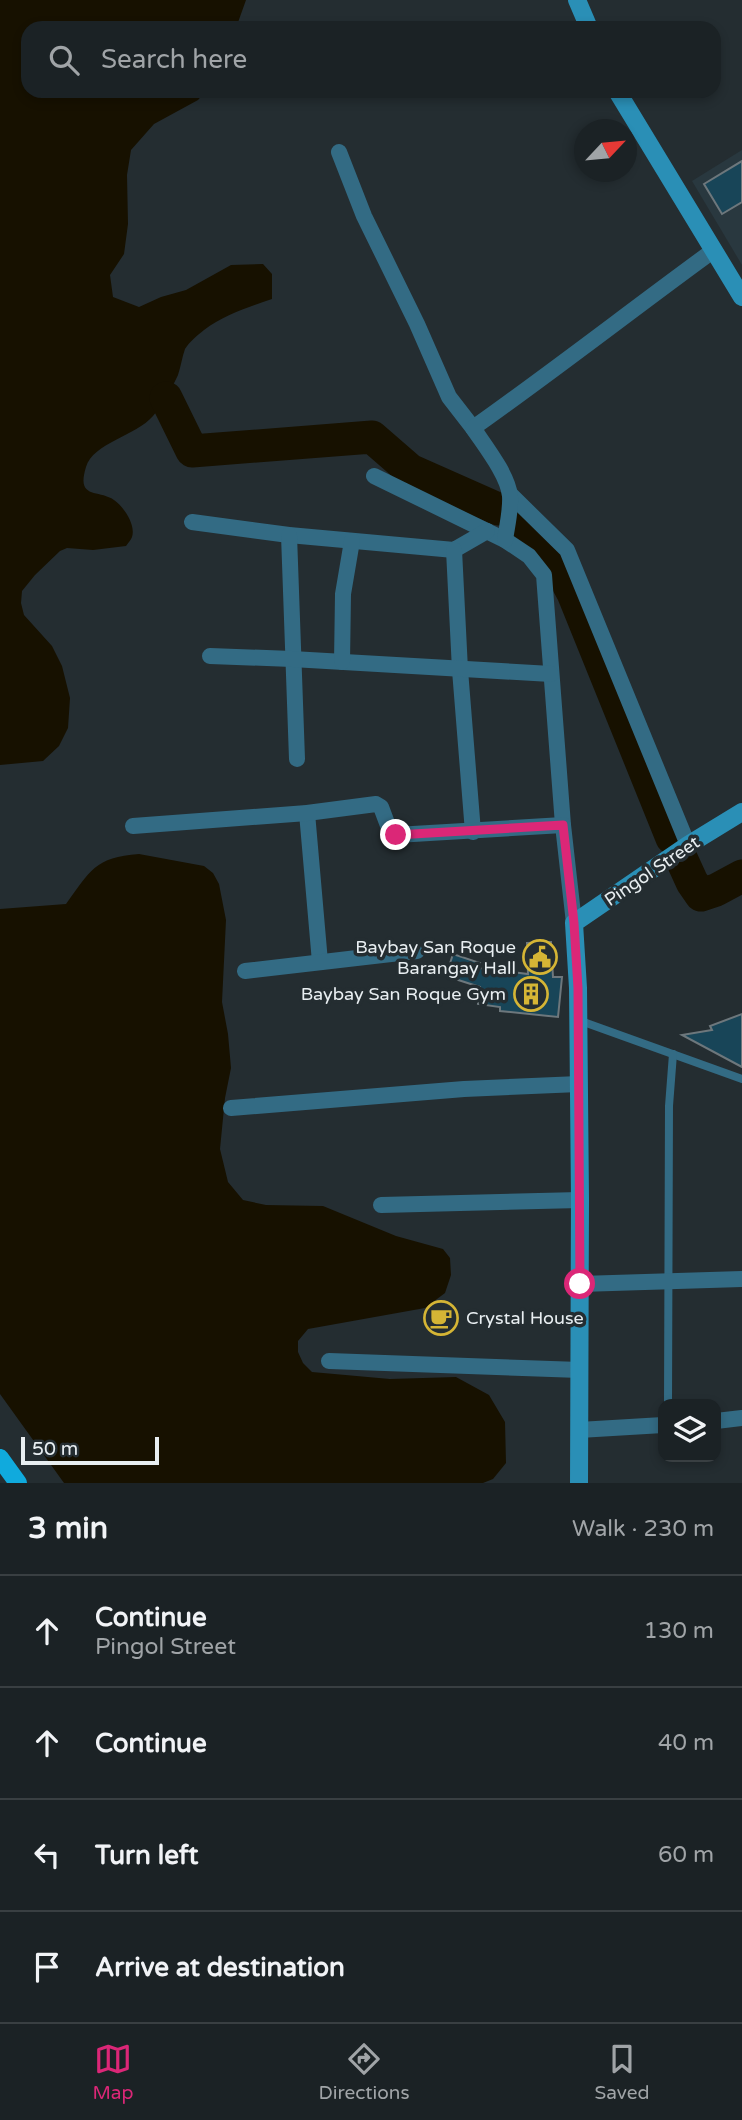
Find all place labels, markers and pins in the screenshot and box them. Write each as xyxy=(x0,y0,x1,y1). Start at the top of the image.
place label: Baybay San Roque Barangay Hall xyxy=(355,936,516,979)
public building icon: Baybay San Roque Barangay Hall xyxy=(521,938,559,976)
building icon: Baybay San Roque Gym xyxy=(512,975,550,1013)
place label: Baybay San Roque Gym xyxy=(301,983,506,1005)
cafe icon: Crystal House xyxy=(422,1299,460,1337)
place label: Crystal House xyxy=(466,1307,584,1329)

